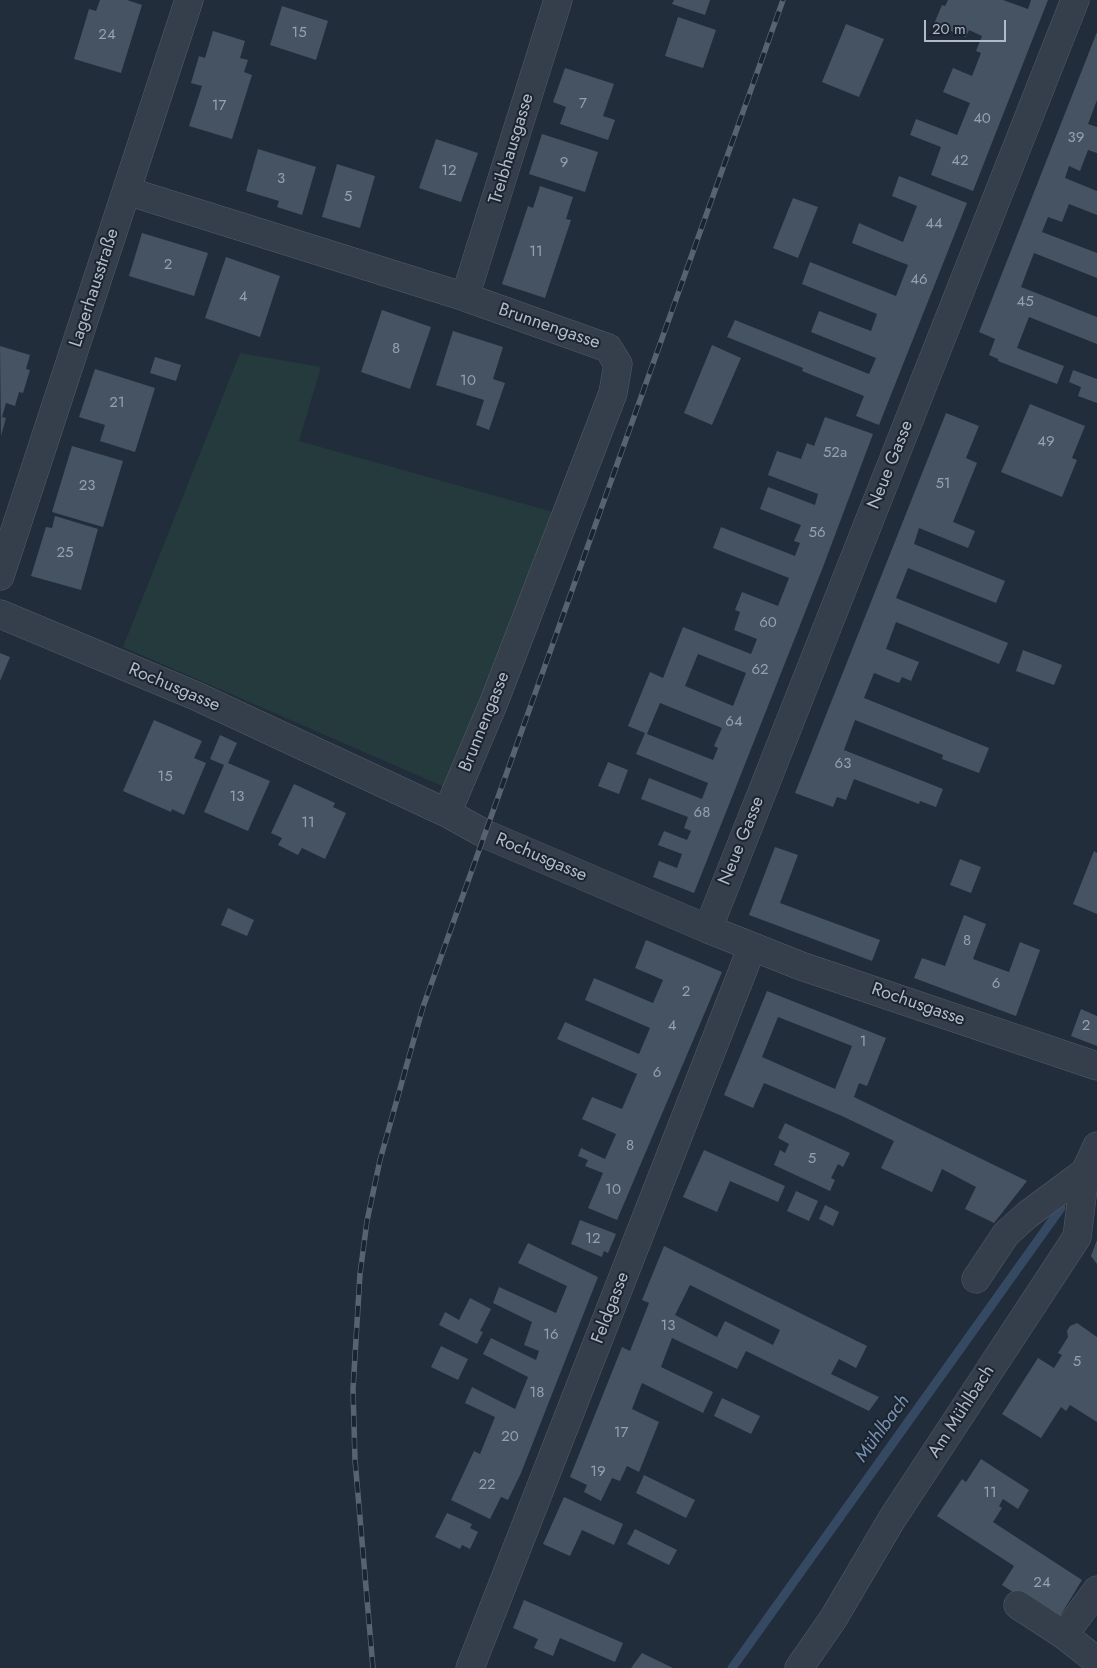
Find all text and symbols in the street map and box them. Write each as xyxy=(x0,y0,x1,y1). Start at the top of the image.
scale bar xyxy=(927,10,1010,42)
text: 20 m xyxy=(932,18,966,40)
house number: 15 xyxy=(291,24,307,42)
house number: 24 xyxy=(98,26,116,44)
street label: Treibhausgasse xyxy=(485,91,539,207)
house number: 7 xyxy=(579,95,587,113)
house number: 17 xyxy=(212,97,226,115)
house number: 40 xyxy=(973,110,991,128)
house number: 39 xyxy=(1068,129,1084,147)
house number: 42 xyxy=(951,152,969,170)
house number: 9 xyxy=(560,154,568,172)
house number: 12 xyxy=(441,162,457,180)
house number: 3 xyxy=(277,170,285,188)
house number: 5 xyxy=(344,188,352,206)
house number: 44 xyxy=(925,215,943,233)
street label: Lagerhausstraße xyxy=(66,226,124,350)
house number: 11 xyxy=(529,243,543,261)
house number: 2 xyxy=(164,256,172,274)
house number: 46 xyxy=(910,271,928,289)
house number: 4 xyxy=(239,288,247,306)
house number: 45 xyxy=(1016,293,1034,311)
street label: Brunnengasse xyxy=(495,300,603,354)
house number: 8 xyxy=(392,340,400,358)
house number: 10 xyxy=(460,372,476,390)
house number: 21 xyxy=(109,394,125,412)
street label: Neue Gasse xyxy=(863,418,919,512)
house number: 49 xyxy=(1037,433,1055,451)
house number: 52a xyxy=(823,444,847,462)
house number: 51 xyxy=(935,475,951,493)
house number: 23 xyxy=(79,477,95,495)
house number: 56 xyxy=(808,524,826,542)
house number: 25 xyxy=(57,544,73,562)
house number: 60 xyxy=(759,614,777,632)
street label: Rochusgasse xyxy=(125,659,223,717)
house number: 62 xyxy=(751,661,769,679)
street label: Brunnengasse xyxy=(455,669,515,775)
house number: 64 xyxy=(725,713,743,731)
house number: 63 xyxy=(835,755,851,773)
house number: 15 xyxy=(157,768,173,786)
house number: 13 xyxy=(230,788,244,806)
street label: Neue Gasse xyxy=(714,794,770,888)
house number: 68 xyxy=(694,804,710,822)
house number: 11 xyxy=(301,814,315,832)
street label: Rochusgasse xyxy=(492,829,590,887)
house number: 8 xyxy=(963,932,971,950)
house number: 6 xyxy=(992,975,1000,993)
street label: Rochusgasse xyxy=(868,979,968,1031)
house number: 2 xyxy=(682,983,690,1001)
house number: 4 xyxy=(668,1017,676,1035)
house number: 2 xyxy=(1082,1017,1090,1035)
house number: 1 xyxy=(860,1033,866,1051)
house number: 6 xyxy=(653,1064,661,1082)
house number: 8 xyxy=(626,1137,634,1155)
house number: 5 xyxy=(808,1150,816,1168)
house number: 10 xyxy=(605,1181,621,1199)
house number: 12 xyxy=(585,1230,601,1248)
street label: Feldgasse xyxy=(588,1269,634,1347)
house number: 13 xyxy=(661,1317,675,1335)
house number: 16 xyxy=(543,1326,559,1344)
house number: 5 xyxy=(1073,1353,1081,1371)
street label: Am Mühlbach xyxy=(924,1362,1000,1462)
house number: 18 xyxy=(530,1384,544,1402)
water label: Mühlbach xyxy=(851,1391,915,1467)
house number: 17 xyxy=(614,1424,628,1442)
house number: 20 xyxy=(501,1428,519,1446)
house number: 19 xyxy=(590,1463,606,1481)
house number: 22 xyxy=(478,1476,496,1494)
house number: 11 xyxy=(983,1484,997,1502)
house number: 24 xyxy=(1033,1574,1051,1592)

